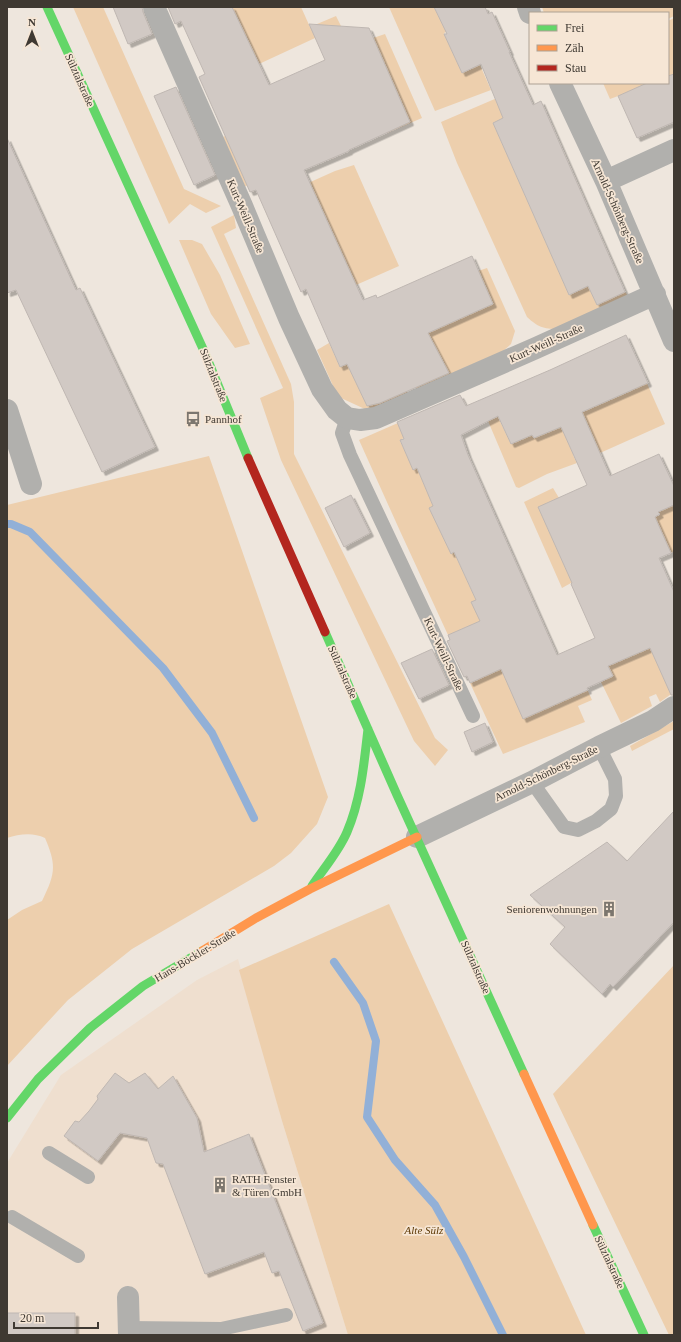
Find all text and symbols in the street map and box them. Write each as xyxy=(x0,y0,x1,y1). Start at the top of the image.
north arrow xyxy=(12,12,52,52)
legend xyxy=(529,12,669,84)
text: N xyxy=(28,16,36,28)
text: Frei xyxy=(565,21,585,35)
text: Zäh xyxy=(565,41,584,55)
street label: Sülztalstraße xyxy=(63,52,97,108)
text: Stau xyxy=(565,61,586,75)
street label: Arnold-Schönberg-Straße xyxy=(589,157,647,265)
street label: Kurt-Weill-Straße xyxy=(225,177,267,255)
street label: Kurt-Weill-Straße xyxy=(507,321,585,365)
street label: Sülztalstraße xyxy=(198,346,230,404)
bus stop icon: Pannhof xyxy=(184,410,202,428)
place label: Pannhof xyxy=(205,413,242,425)
street label: Kurt-Weill-Straße xyxy=(422,616,466,693)
street label: Sülztalstraße xyxy=(326,644,360,700)
street label: Arnold-Schönberg-Straße xyxy=(492,743,600,803)
building icon: Seniorenwohnungen xyxy=(600,900,618,918)
place label: Seniorenwohnungen xyxy=(507,903,597,915)
street label: Hans-Böckler-Straße xyxy=(152,926,238,984)
street label: Sülztalstraße xyxy=(459,939,493,995)
place label: RATH Fenster & Türen GmbH xyxy=(232,1173,302,1198)
building icon: RATH Fenster & Türen GmbH xyxy=(211,1176,229,1194)
park label: Alte Sülz xyxy=(404,1224,444,1236)
street label: Sülztalstraße xyxy=(593,1234,627,1290)
scale bar xyxy=(14,1304,98,1330)
text: 20 m xyxy=(20,1311,45,1325)

